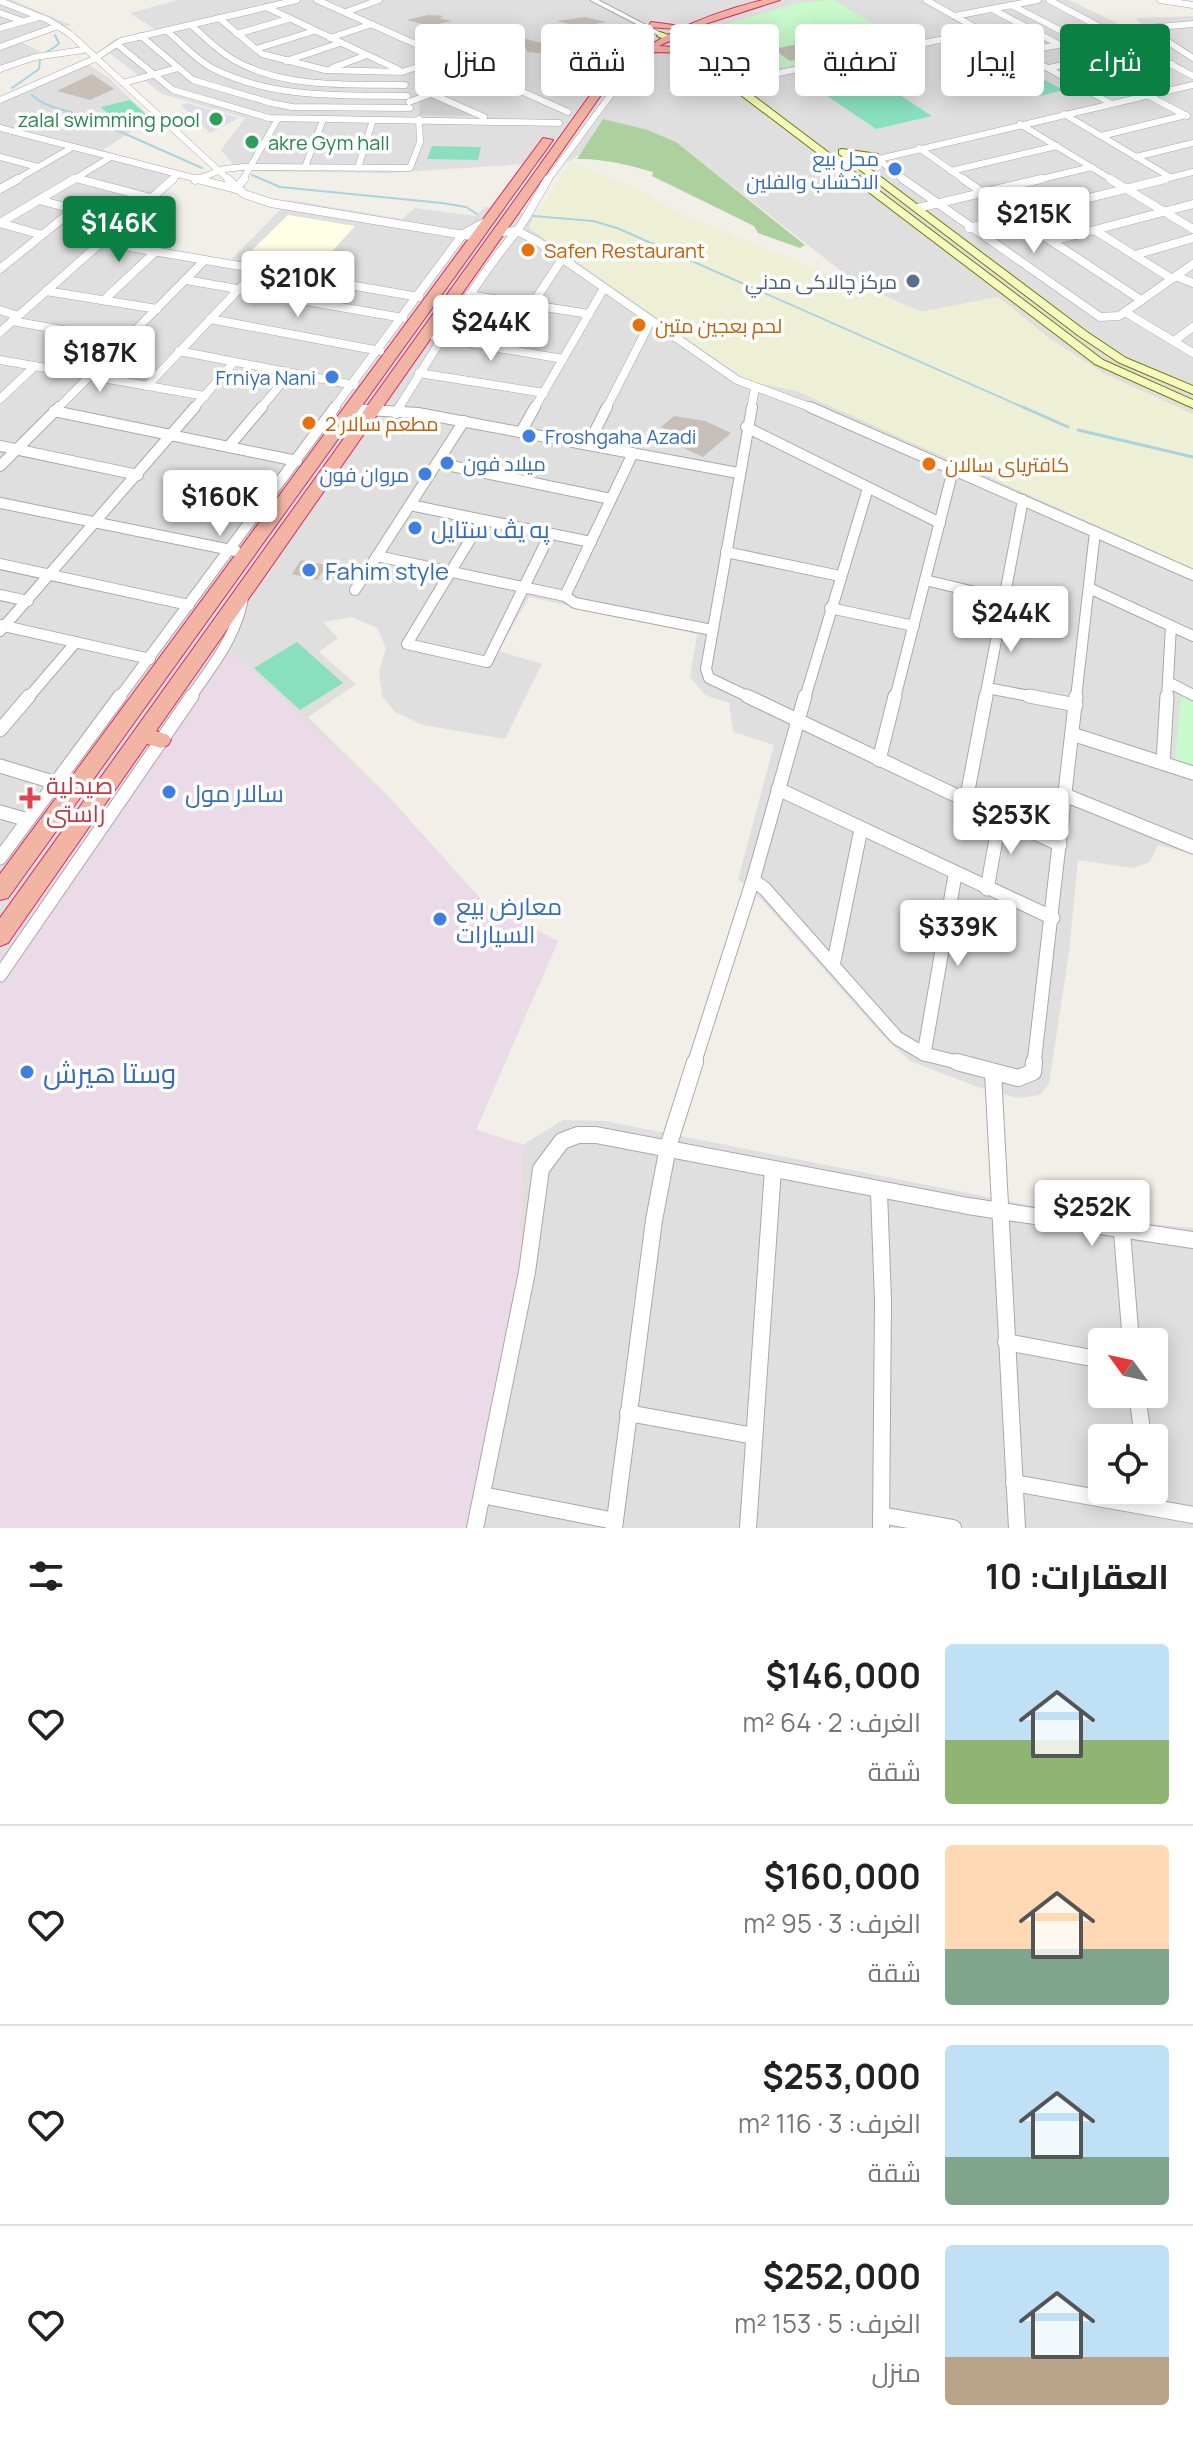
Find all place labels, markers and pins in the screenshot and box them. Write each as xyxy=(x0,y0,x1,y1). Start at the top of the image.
place label: zalal swimming pool xyxy=(18,106,200,133)
marker: zalal swimming pool xyxy=(207,110,225,128)
place label: akre Gym hall xyxy=(268,129,390,156)
marker: akre Gym hall xyxy=(243,133,261,151)
place label: محل بيع الاخشاب والفلين xyxy=(746,145,879,195)
marker: محل بيع الاخشاب والفلين xyxy=(886,160,904,178)
pin: $215K xyxy=(978,187,1090,255)
pin: $146K xyxy=(63,196,175,264)
place label: Safen Restaurant xyxy=(544,237,705,264)
marker: Safen Restaurant xyxy=(519,241,537,259)
pin: $210K xyxy=(242,251,354,319)
place label: مركز چالاکى مدني xyxy=(745,268,897,298)
marker: مركز چالاکى مدني xyxy=(904,272,922,290)
pin: $244K xyxy=(435,295,547,363)
place label: لحم بعجين متين xyxy=(655,312,782,340)
marker: لحم بعجين متين xyxy=(630,316,648,334)
pin: $187K xyxy=(44,326,156,394)
place label: Frniya Nani xyxy=(216,364,316,391)
marker: Frniya Nani xyxy=(323,368,341,386)
place label: مطعم سالار 2 xyxy=(325,410,439,438)
marker: مطعم سالار 2 xyxy=(300,414,318,432)
place label: Froshgaha Azadi xyxy=(545,423,696,450)
marker: Froshgaha Azadi xyxy=(520,427,538,445)
place label: ميلاد فون xyxy=(463,450,546,477)
place label: کافتریای سالان xyxy=(945,451,1069,478)
marker: ميلاد فون xyxy=(438,454,456,472)
marker: کافتریای سالان xyxy=(920,455,938,473)
place label: مروان فون xyxy=(320,461,409,488)
marker: مروان فون xyxy=(416,465,434,483)
pin: $160K xyxy=(164,470,276,538)
place label: په يڤ ستايل xyxy=(431,512,550,546)
marker: په يڤ ستايل xyxy=(406,519,424,537)
place label: Fahim style xyxy=(325,554,449,587)
marker: Fahim style xyxy=(300,561,318,579)
pin: $244K xyxy=(955,586,1067,654)
place label: صيدلية راستى xyxy=(46,768,113,829)
place label: سالار مول xyxy=(185,776,284,809)
marker: سالار مول xyxy=(160,783,178,801)
pin: $253K xyxy=(955,788,1067,856)
marker: صيدلية راستى xyxy=(21,789,39,807)
place label: معارض بيع السيارات xyxy=(456,889,562,950)
pin: $339K xyxy=(902,900,1014,968)
marker: معارض بيع السيارات xyxy=(431,910,449,928)
place label: وستا هيرش xyxy=(43,1053,176,1091)
marker: وستا هيرش xyxy=(18,1063,36,1081)
pin: $252K xyxy=(1036,1180,1148,1248)

